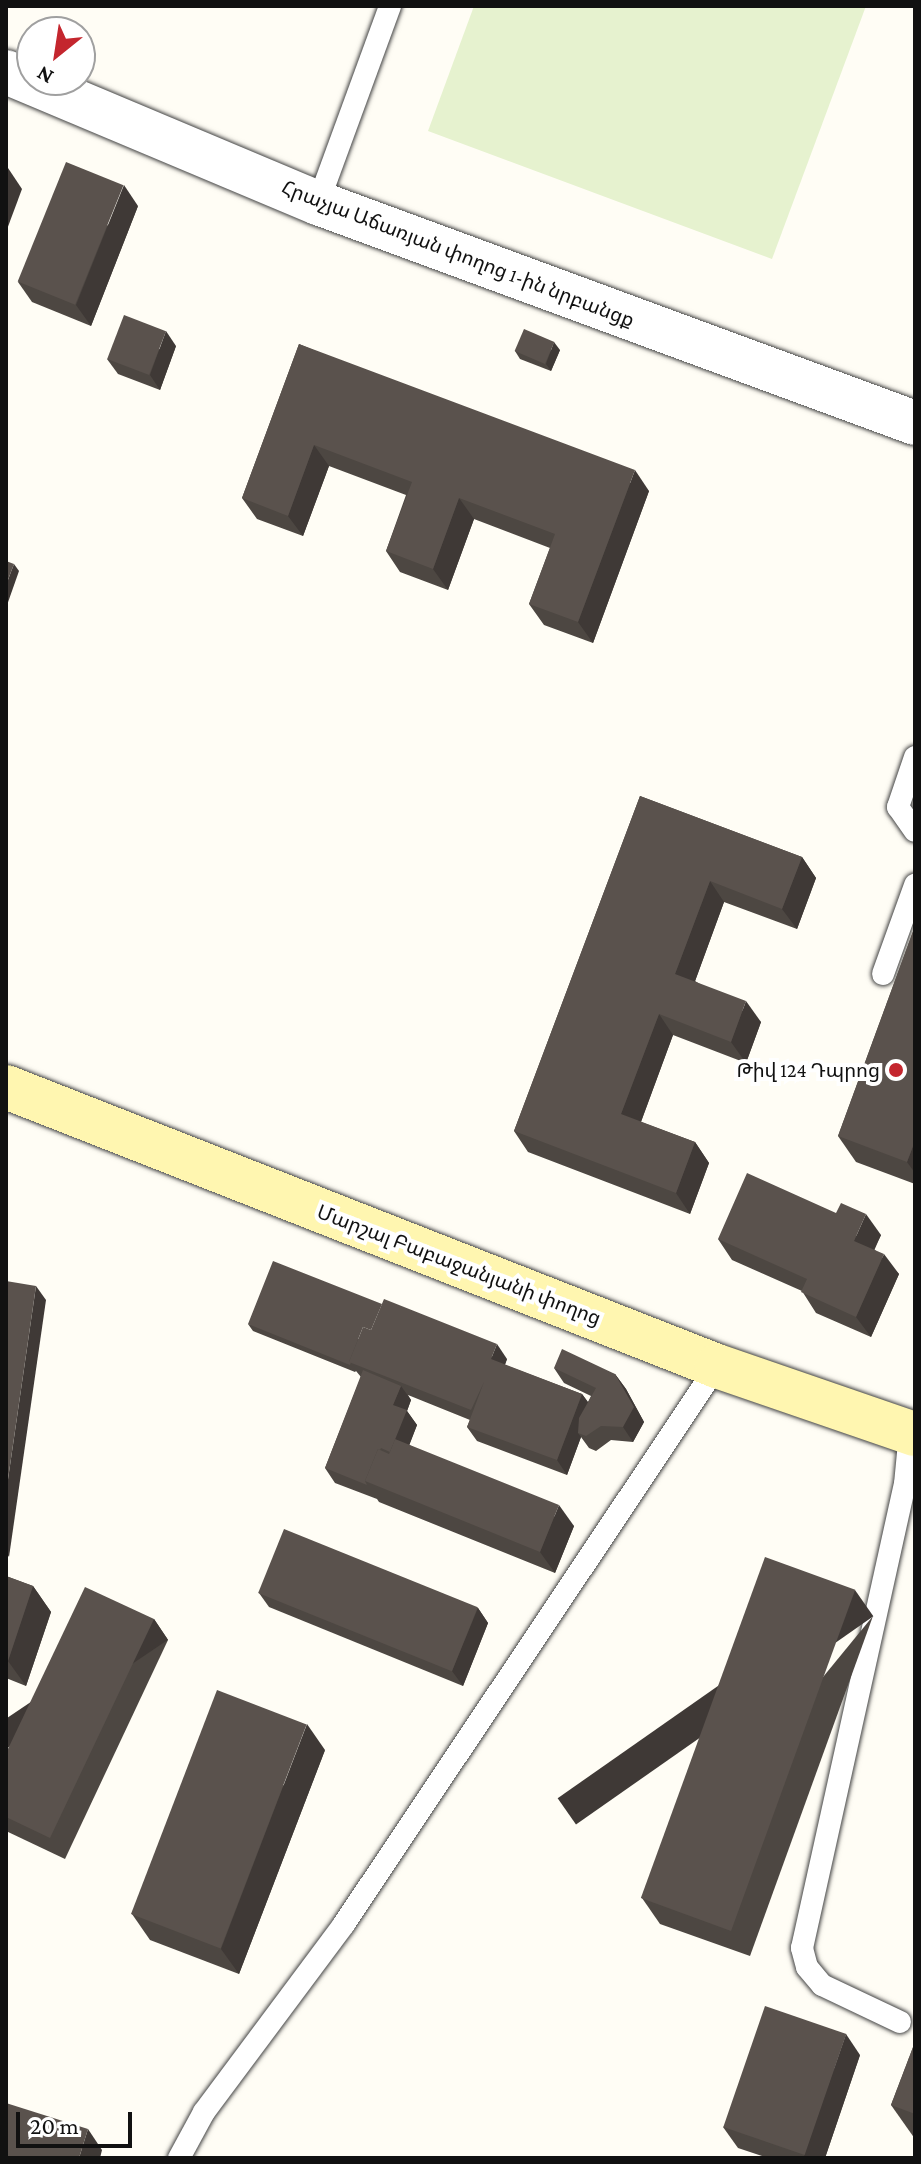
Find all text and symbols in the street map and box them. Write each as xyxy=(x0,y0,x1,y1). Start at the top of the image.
north arrow xyxy=(16,16,96,96)
text: N xyxy=(32,61,57,90)
street label: Հրաչյա Աճառյան փողոց 1-ին նրբանցք xyxy=(278,175,638,333)
place label: Թիվ 124 Դպրոց xyxy=(736,1058,880,1082)
marker: Թիվ 124 Դպրոց xyxy=(887,1061,905,1079)
street label: Մարշալ Բաբաջանյանի փողոց xyxy=(314,1200,604,1330)
scale bar xyxy=(20,2096,136,2146)
text: 20 m xyxy=(30,2112,79,2139)

